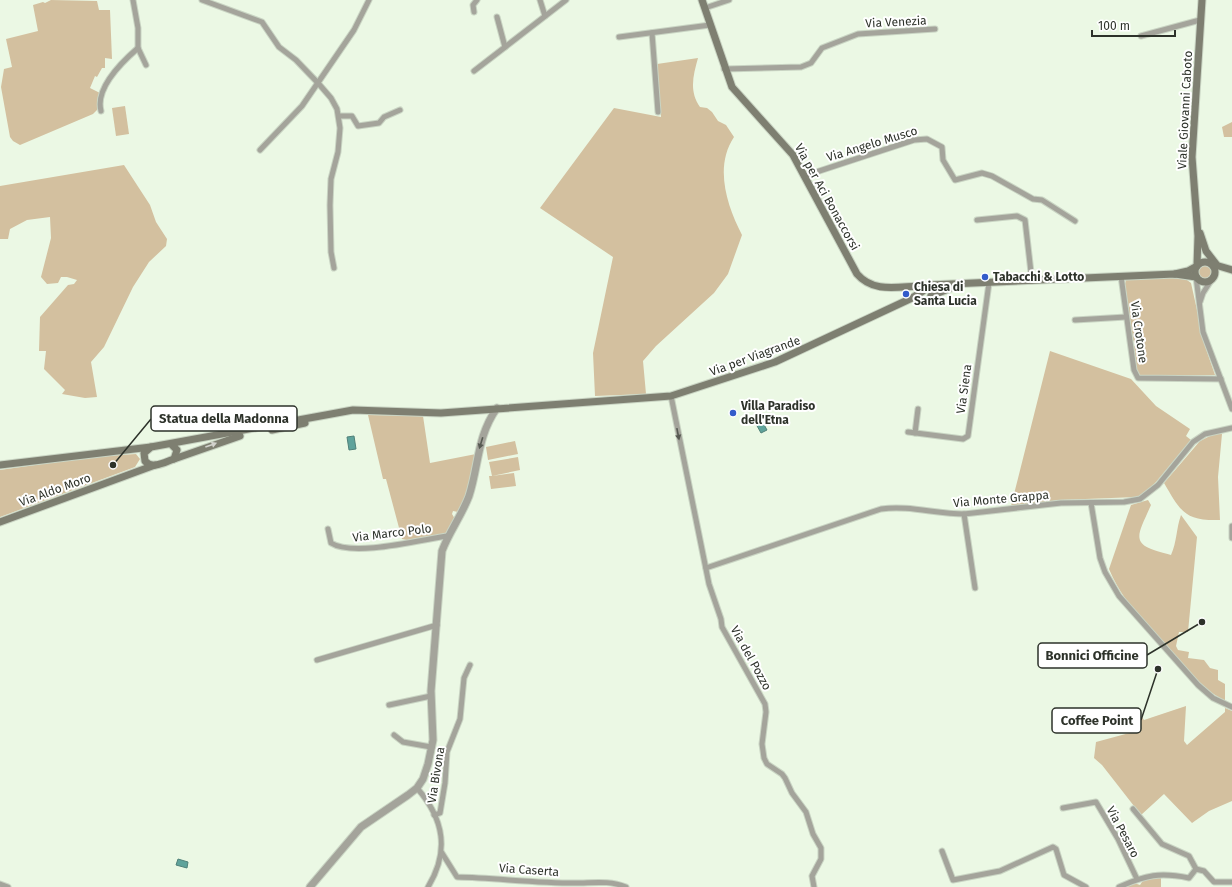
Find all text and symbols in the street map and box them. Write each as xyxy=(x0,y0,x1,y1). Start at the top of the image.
scale bar xyxy=(1092,12,1175,38)
street label: Via Venezia xyxy=(865,13,927,31)
text: 100 m xyxy=(1098,19,1130,33)
street label: Viale Giovanni Caboto xyxy=(1175,50,1195,170)
street label: Via Angelo Musco xyxy=(825,124,919,164)
street label: Via per Aci Bonaccorsi xyxy=(792,141,862,253)
place label: Tabacchi & Lotto xyxy=(993,270,1084,284)
marker: Tabacchi & Lotto xyxy=(980,272,990,282)
place label: Chiesa di Santa Lucia xyxy=(914,280,977,308)
marker: Chiesa di Santa Lucia xyxy=(901,289,911,299)
street label: Via Crotone xyxy=(1128,300,1150,364)
street label: Via per Viagrande xyxy=(708,333,802,379)
street label: Via Siena xyxy=(954,363,974,415)
place label: Villa Paradiso dell'Etna xyxy=(740,399,815,427)
callout: Statua della Madonna xyxy=(151,406,297,431)
marker: Villa Paradiso dell'Etna xyxy=(728,408,738,418)
text: Statua della Madonna xyxy=(159,411,289,426)
one-way arrow xyxy=(676,428,682,441)
one-way arrow xyxy=(478,438,484,450)
one-way arrow xyxy=(205,442,217,448)
street label: Via Aldo Moro xyxy=(17,471,93,509)
street label: Via Monte Grappa xyxy=(953,488,1049,510)
street label: Via Marco Polo xyxy=(352,521,432,545)
street label: Via del Pozzo xyxy=(728,624,774,692)
callout: Bonnici Officine xyxy=(1038,643,1147,668)
text: Bonnici Officine xyxy=(1045,648,1139,663)
callout: Coffee Point xyxy=(1052,708,1141,733)
text: Coffee Point xyxy=(1061,713,1134,728)
street label: Via Bivona xyxy=(425,746,447,804)
street label: Via Pesaro xyxy=(1104,804,1142,860)
street label: Via Caserta xyxy=(498,861,560,879)

